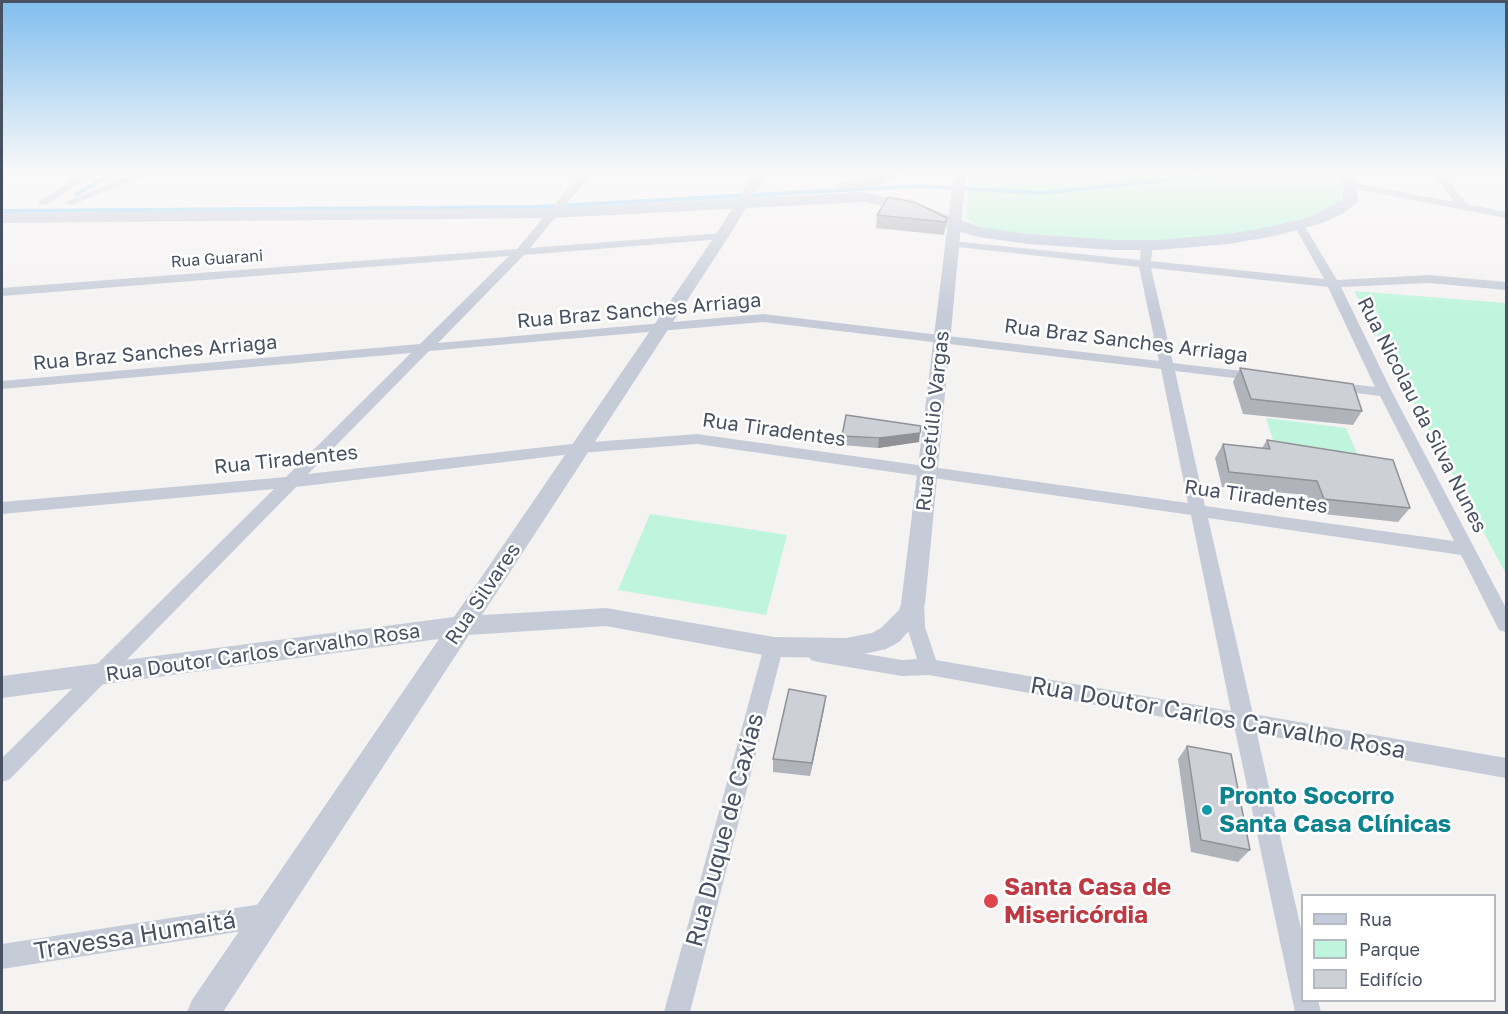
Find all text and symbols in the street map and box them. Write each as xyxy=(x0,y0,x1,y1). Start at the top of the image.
street label: Rua Guarani xyxy=(170,246,264,272)
street label: Rua Braz Sanches Arriaga xyxy=(516,288,762,334)
street label: Rua Nicolau da Silva Nunes xyxy=(1352,293,1492,537)
street label: Rua Braz Sanches Arriaga xyxy=(1003,314,1249,368)
street label: Rua Braz Sanches Arriaga xyxy=(32,330,278,376)
street label: Rua Getúlio Vargas xyxy=(912,330,954,512)
street label: Rua Tiradentes xyxy=(701,408,847,452)
street label: Rua Tiradentes xyxy=(213,441,359,479)
street label: Rua Tiradentes xyxy=(1183,475,1329,519)
street label: Rua Silvares xyxy=(440,539,526,649)
street label: Rua Doutor Carlos Carvalho Rosa xyxy=(104,619,422,687)
street label: Rua Doutor Carlos Carvalho Rosa xyxy=(1028,671,1408,765)
street label: Rua Duque de Caxias xyxy=(680,710,770,950)
place label: Pronto Socorro Santa Casa Clínicas xyxy=(1219,782,1451,838)
marker: Pronto Socorro Santa Casa Clínicas xyxy=(1200,803,1214,817)
place label: Santa Casa de Misericórdia xyxy=(1004,873,1171,929)
marker: Santa Casa de Misericórdia xyxy=(982,892,1000,910)
legend xyxy=(1301,894,1496,1002)
street label: Travessa Humaitá xyxy=(32,906,238,966)
text: Rua xyxy=(1359,908,1392,930)
text: Parque xyxy=(1359,938,1420,960)
text: Edifício xyxy=(1359,968,1423,990)

